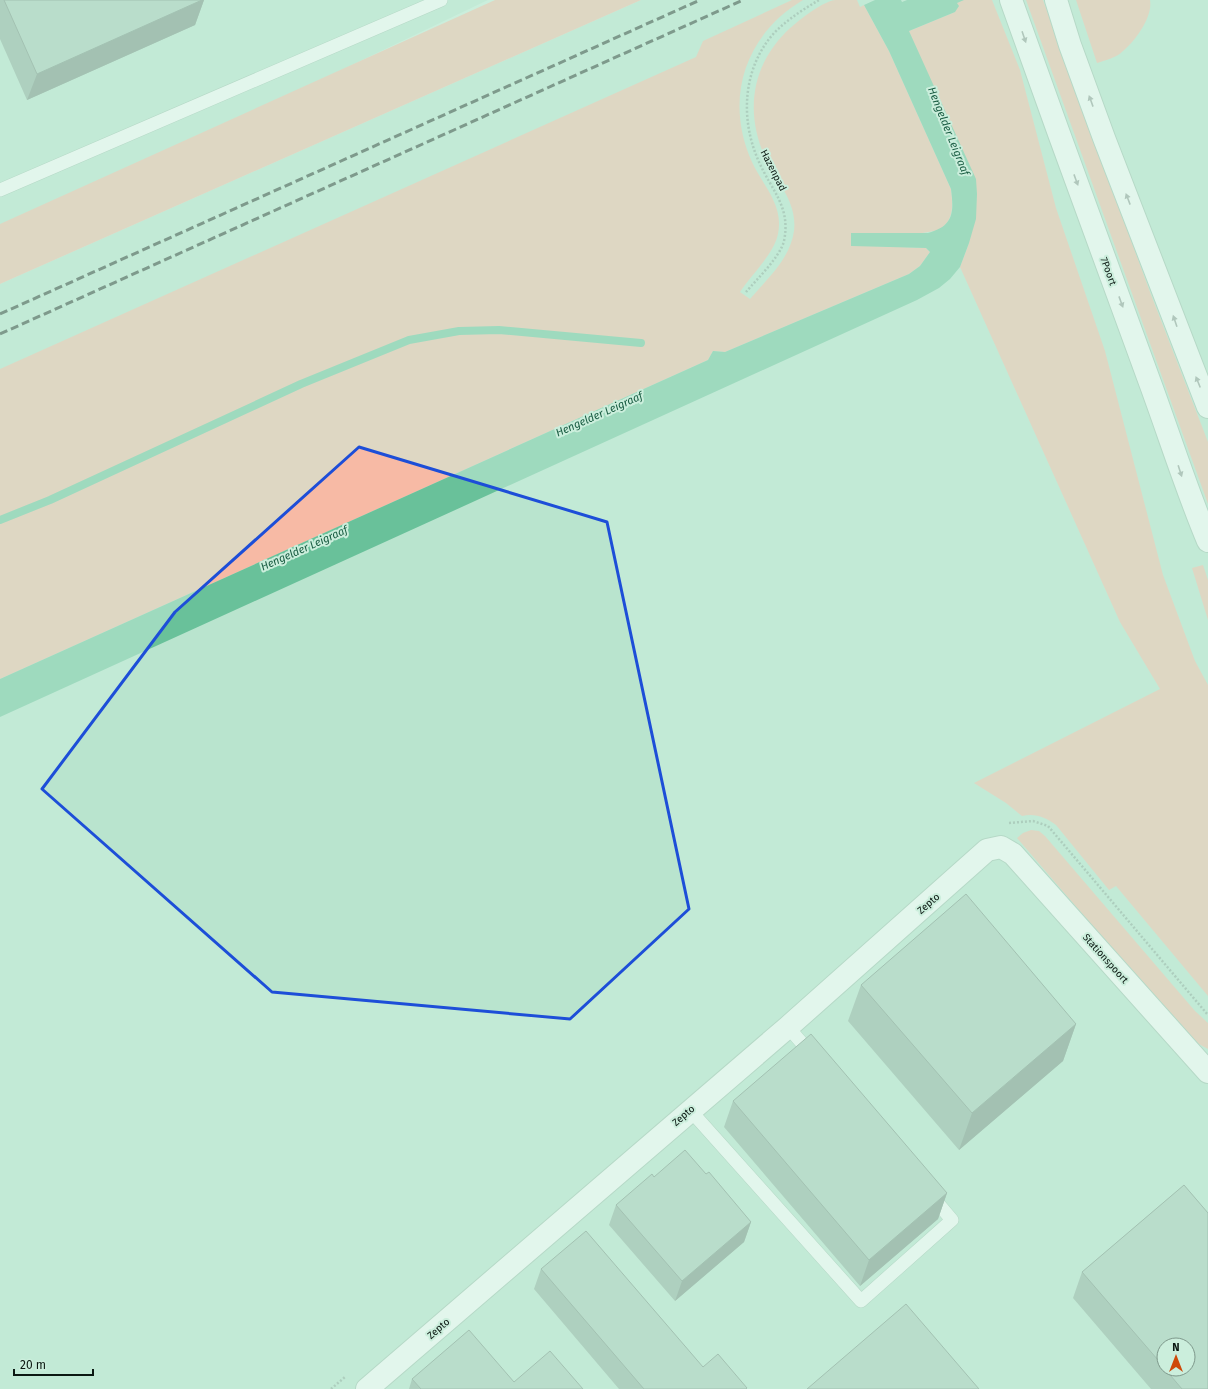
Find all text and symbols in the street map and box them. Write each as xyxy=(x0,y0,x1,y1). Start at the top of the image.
one-way arrow xyxy=(1022,31,1028,43)
water label: Hengelder Leigraaf xyxy=(925,85,973,179)
one-way arrow xyxy=(1087,95,1093,107)
street label: Hazenpad xyxy=(758,148,789,193)
one-way arrow xyxy=(1073,175,1079,187)
one-way arrow xyxy=(1124,193,1130,205)
street label: 7Poort xyxy=(1097,256,1119,287)
one-way arrow xyxy=(1118,297,1124,309)
one-way arrow xyxy=(1171,314,1177,326)
one-way arrow xyxy=(1194,376,1200,388)
water label: Hengelder Leigraaf xyxy=(554,389,646,440)
one-way arrow xyxy=(1178,465,1184,477)
water label: Hengelder Leigraaf xyxy=(259,523,351,574)
street label: Zepto xyxy=(915,891,942,917)
street label: Stationspoort xyxy=(1080,931,1131,986)
street label: Zepto xyxy=(670,1103,697,1129)
street label: Zepto xyxy=(425,1316,452,1342)
north arrow xyxy=(1156,1337,1196,1377)
text: N xyxy=(1172,1341,1180,1354)
scale bar xyxy=(14,1351,93,1377)
text: 20 m xyxy=(20,1358,46,1372)

